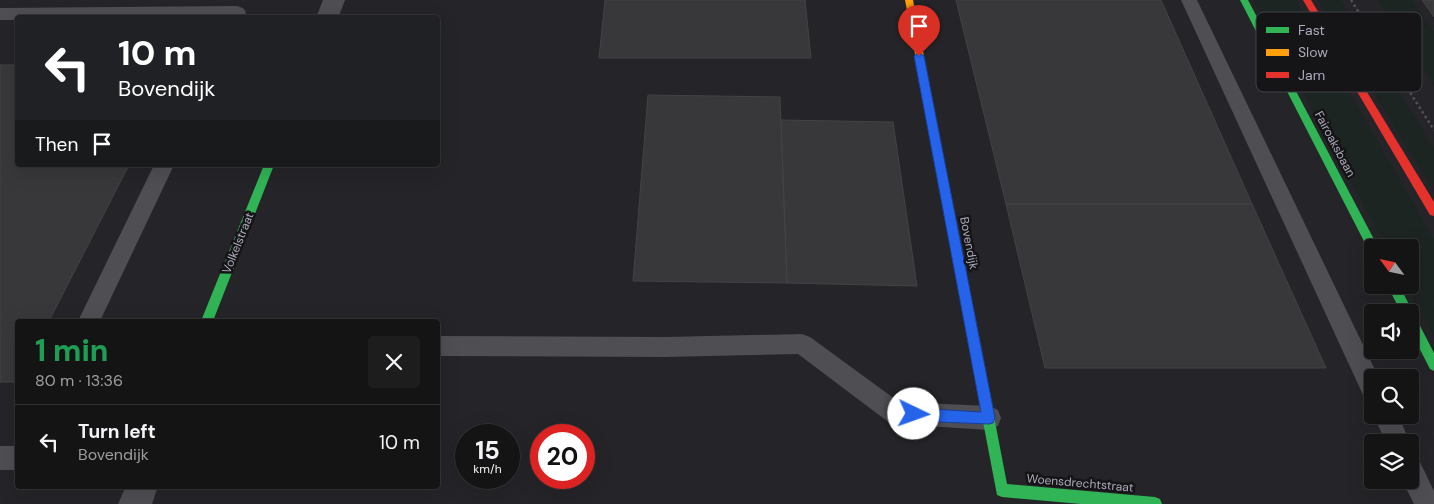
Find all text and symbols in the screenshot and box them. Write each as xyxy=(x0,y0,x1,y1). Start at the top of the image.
pin xyxy=(898,5,940,56)
icon: arrive xyxy=(905,12,933,40)
legend xyxy=(1256,12,1422,92)
text: Fast xyxy=(1298,21,1325,39)
text: 10 m xyxy=(118,30,197,76)
icon: left xyxy=(35,35,100,100)
text: Slow xyxy=(1298,43,1328,61)
text: Jam xyxy=(1298,66,1325,84)
text: Bovendijk xyxy=(118,74,215,103)
street label: Fairoaksbaan xyxy=(1311,108,1359,180)
icon: arrive xyxy=(88,130,116,158)
text: Then xyxy=(35,132,78,157)
street label: Volkelstraat xyxy=(218,210,258,276)
street label: Bovendijk xyxy=(956,215,982,271)
north arrow xyxy=(1364,239,1419,294)
map controls xyxy=(1364,239,1419,489)
button: sound xyxy=(1364,304,1419,359)
text: 1 min xyxy=(35,331,108,370)
button: close xyxy=(368,336,420,388)
button: search xyxy=(1364,369,1419,424)
text: 80 m · 13:36 xyxy=(35,370,123,391)
position arrow xyxy=(887,387,939,439)
text: Turn left xyxy=(78,419,156,444)
speed limit sign: 20 xyxy=(530,424,595,489)
icon: left xyxy=(35,428,63,456)
text: 10 m xyxy=(379,430,420,455)
text: 15 xyxy=(475,434,500,467)
button: layers xyxy=(1364,434,1419,489)
text: Bovendijk xyxy=(78,444,149,465)
text: km/h xyxy=(473,461,502,477)
street label: Woensdrechtstraat xyxy=(1026,470,1134,496)

